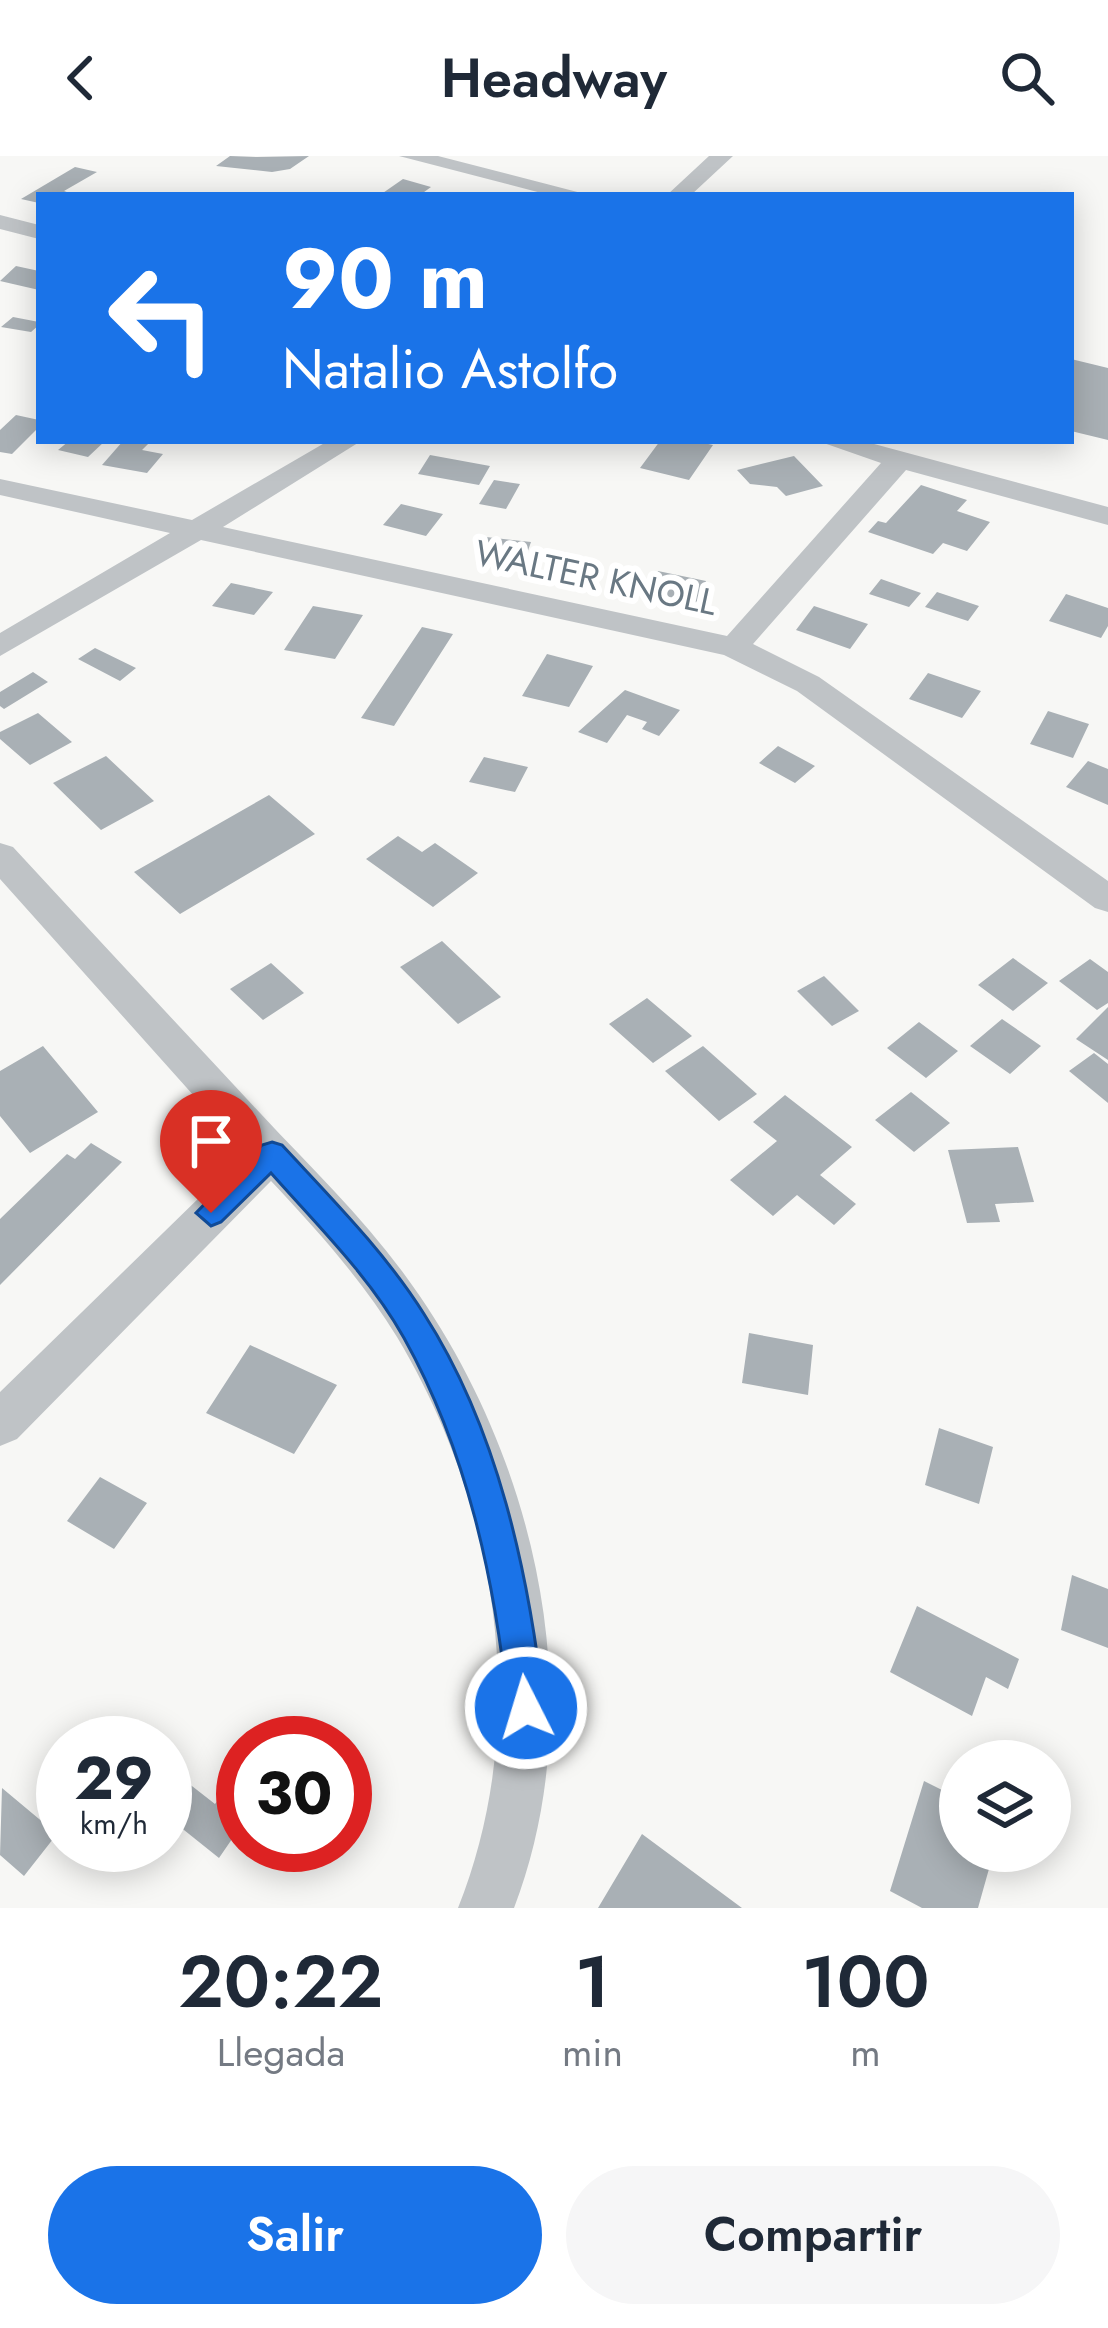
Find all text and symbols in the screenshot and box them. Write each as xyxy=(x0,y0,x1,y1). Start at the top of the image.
text: Headway xyxy=(441,39,667,117)
icon: back xyxy=(48,45,114,111)
icon: search xyxy=(994,45,1060,111)
text: 90 m xyxy=(282,218,488,340)
icon: left xyxy=(84,240,240,396)
text: Natalio Astolfo xyxy=(282,330,618,408)
street label: WALTER KNOLL xyxy=(470,526,722,628)
pin xyxy=(160,1090,262,1213)
icon: arrive xyxy=(178,1108,244,1174)
position arrow xyxy=(463,1645,589,1771)
speed limit sign: 30 xyxy=(216,1716,372,1872)
text: 29 xyxy=(74,1735,154,1822)
map controls xyxy=(939,1740,1071,1872)
button: layers xyxy=(939,1740,1071,1872)
text: km/h xyxy=(80,1802,148,1845)
text: 20:22 xyxy=(179,1930,383,2034)
text: 1 xyxy=(575,1930,610,2034)
text: 100 xyxy=(801,1930,929,2034)
text: Llegada xyxy=(217,2024,345,2081)
text: min xyxy=(562,2024,623,2081)
text: m xyxy=(850,2024,881,2081)
button: Salir xyxy=(48,2166,542,2304)
button: Compartir xyxy=(566,2166,1060,2304)

